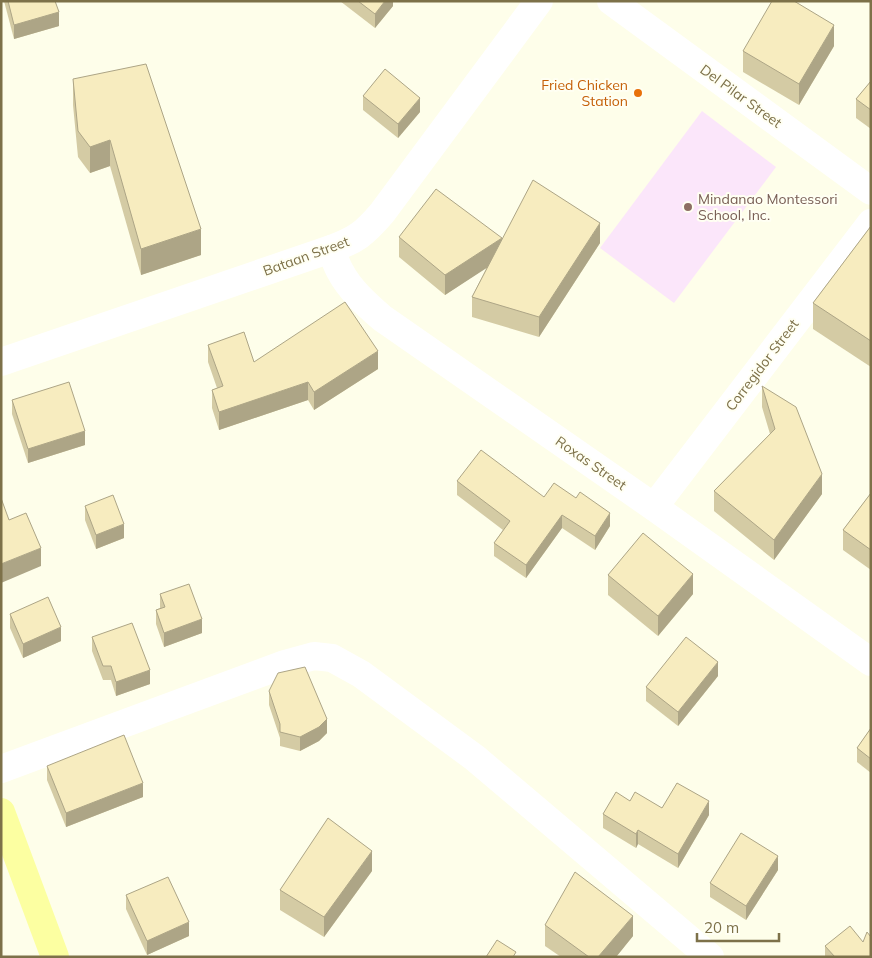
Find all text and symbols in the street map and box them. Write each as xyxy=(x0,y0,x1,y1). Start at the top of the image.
street label: Del Pilar Street xyxy=(697,60,785,132)
place label: Fried Chicken Station xyxy=(541,76,628,110)
marker: Fried Chicken Station xyxy=(632,87,644,99)
place label: Mindanao Montessori School, Inc. xyxy=(698,190,838,224)
marker: Mindanao Montessori School, Inc. xyxy=(682,201,694,213)
street label: Bataan Street xyxy=(261,232,352,280)
street label: Corregidor Street xyxy=(722,315,802,414)
street label: Roxas Street xyxy=(552,432,630,494)
scale bar xyxy=(697,910,780,942)
text: 20 m xyxy=(704,918,739,937)

